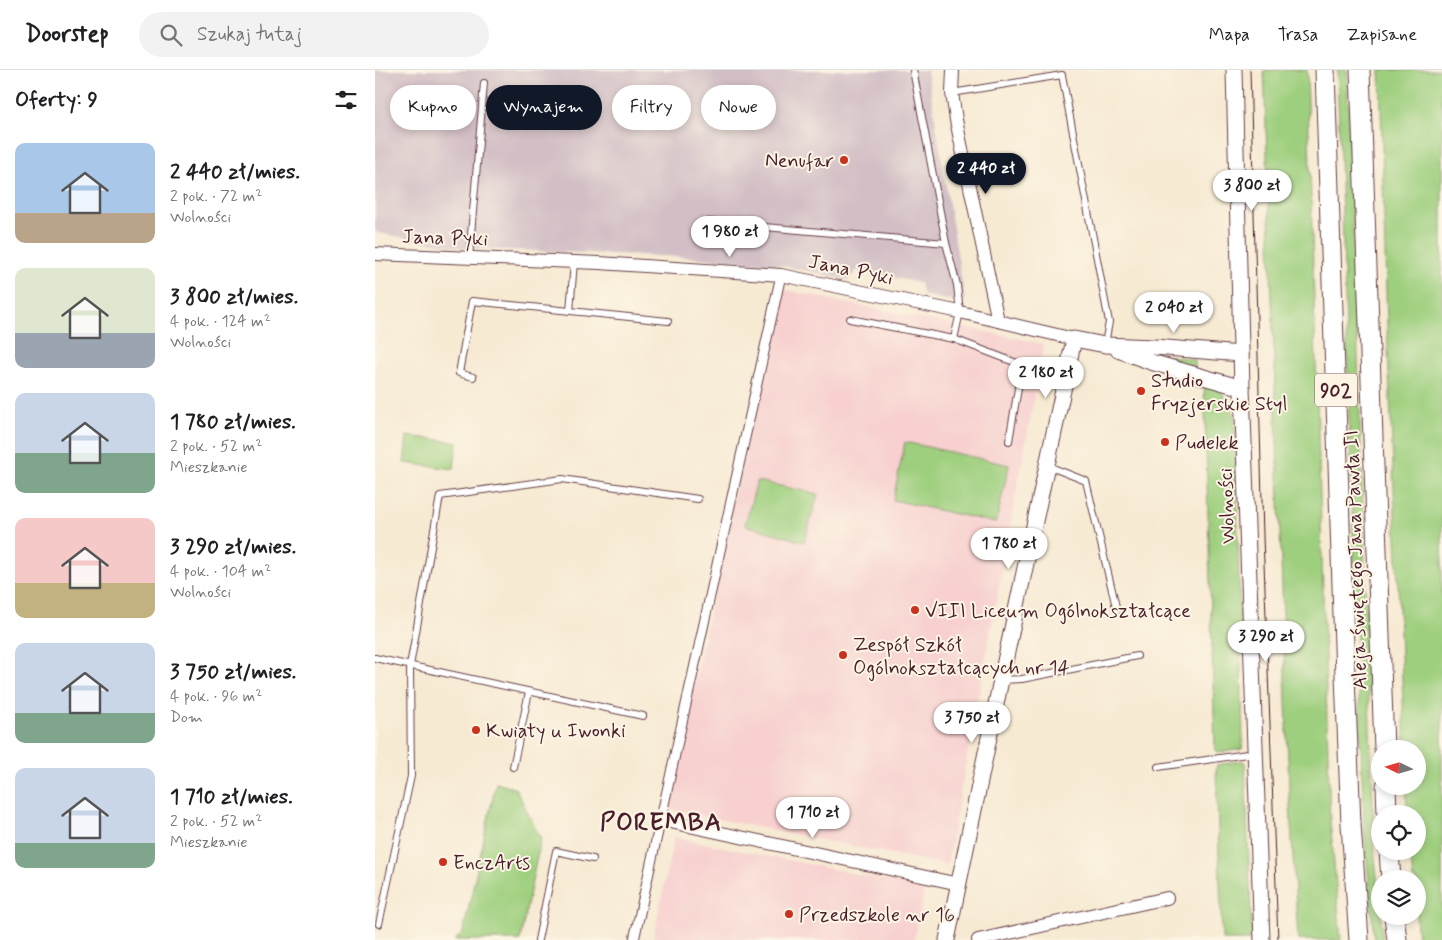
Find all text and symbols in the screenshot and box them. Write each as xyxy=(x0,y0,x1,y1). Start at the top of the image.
search box xyxy=(139,12,489,57)
text: Doorstep xyxy=(25,19,109,50)
icon: search xyxy=(157,21,185,49)
text: Szukaj tutaj xyxy=(197,22,302,47)
text: Mapa xyxy=(1209,23,1250,47)
text: Trasa xyxy=(1278,23,1318,47)
text: Zapisane xyxy=(1346,23,1417,47)
chip: Kupno xyxy=(390,85,476,130)
chip: Wynajem xyxy=(486,85,602,130)
chip: Filtry xyxy=(612,85,691,130)
chip: Nowe xyxy=(701,85,776,130)
text: Oferty: 9 xyxy=(15,86,98,114)
icon: filters xyxy=(332,86,360,114)
place label: Nenufar xyxy=(765,148,834,175)
pin: 2 440 zł xyxy=(934,152,1038,195)
marker: Nenufar xyxy=(838,154,850,166)
text: 2 440 zł/mies. xyxy=(170,158,300,186)
text: 2 440 zł xyxy=(957,158,1015,179)
icon: home xyxy=(55,163,115,223)
pin: 3 800 zł xyxy=(1200,170,1304,212)
text: 3 800 zł xyxy=(1224,175,1280,196)
text: 2 pok. · 72 m² xyxy=(170,186,262,207)
text: Wolności xyxy=(170,207,231,228)
pin: 1 980 zł xyxy=(678,216,782,258)
text: 1 980 zł xyxy=(702,221,758,242)
street label: Jana Pyki xyxy=(401,224,488,253)
street label: Jana Pyki xyxy=(806,248,896,293)
text: 3 800 zł/mies. xyxy=(170,283,298,311)
icon: home xyxy=(55,288,115,348)
pin: 2 040 zł xyxy=(1122,292,1226,334)
text: 2 040 zł xyxy=(1145,297,1203,318)
text: 4 pok. · 124 m² xyxy=(170,311,271,332)
text: Wolności xyxy=(170,332,231,353)
pin: 2 180 zł xyxy=(994,356,1098,399)
text: 2 180 zł xyxy=(1019,362,1073,383)
place label: Studio Fryzjerskie Styl xyxy=(1151,368,1288,418)
road number: 902 xyxy=(1315,374,1357,406)
marker: Studio Fryzjerskie Styl xyxy=(1135,385,1147,397)
text: 1 780 zł/mies. xyxy=(170,408,296,436)
icon: home xyxy=(55,413,115,473)
place label: Pudelek xyxy=(1175,430,1239,457)
street label: Aleja świętego Jana Pawła II xyxy=(1338,430,1377,690)
text: 2 pok. · 52 m² xyxy=(170,436,262,457)
marker: Pudelek xyxy=(1159,436,1171,448)
text: Mieszkanie xyxy=(170,457,248,478)
street label: Wolności xyxy=(1213,467,1242,545)
pin: 1 780 zł xyxy=(957,528,1061,570)
text: 3 290 zł/mies. xyxy=(170,533,296,561)
text: 1 780 zł xyxy=(982,533,1036,554)
icon: home xyxy=(55,538,115,598)
text: 4 pok. · 104 m² xyxy=(170,561,271,582)
text: Wolności xyxy=(170,582,231,603)
place label: VIII Liceum Ogólnokształcące xyxy=(925,598,1191,625)
marker: VIII Liceum Ogólnokształcące xyxy=(909,604,921,616)
pin: 3 290 zł xyxy=(1214,620,1318,663)
text: 3 290 zł xyxy=(1238,626,1294,647)
place label: Zespół Szkół Ogólnokształcących nr 14 xyxy=(853,632,1070,682)
marker: Zespół Szkół Ogólnokształcących nr 14 xyxy=(837,649,849,661)
text: 3 750 zł/mies. xyxy=(170,658,296,686)
icon: home xyxy=(55,663,115,723)
text: 4 pok. · 96 m² xyxy=(170,686,262,707)
pin: 3 750 zł xyxy=(920,702,1024,744)
text: Dom xyxy=(170,707,203,728)
text: 3 750 zł xyxy=(944,707,1000,728)
place label: Kwiaty u Iwonki xyxy=(486,718,626,745)
marker: Kwiaty u Iwonki xyxy=(470,724,482,736)
north arrow xyxy=(1371,740,1426,795)
map controls xyxy=(1371,740,1426,925)
text: 1 710 zł/mies. xyxy=(170,783,293,811)
icon: home xyxy=(55,788,115,848)
pin: 1 710 zł xyxy=(761,796,865,839)
text: 1 710 zł xyxy=(787,802,839,823)
button: locate xyxy=(1371,805,1426,860)
district label: POREMBA xyxy=(600,807,722,840)
text: 2 pok. · 52 m² xyxy=(170,811,262,832)
text: Mieszkanie xyxy=(170,832,248,853)
place label: EnczArts xyxy=(453,850,530,877)
marker: EnczArts xyxy=(437,856,449,868)
button: layers xyxy=(1371,870,1426,925)
place label: Przedszkole nr 16 xyxy=(799,902,955,929)
marker: Przedszkole nr 16 xyxy=(783,908,795,920)

